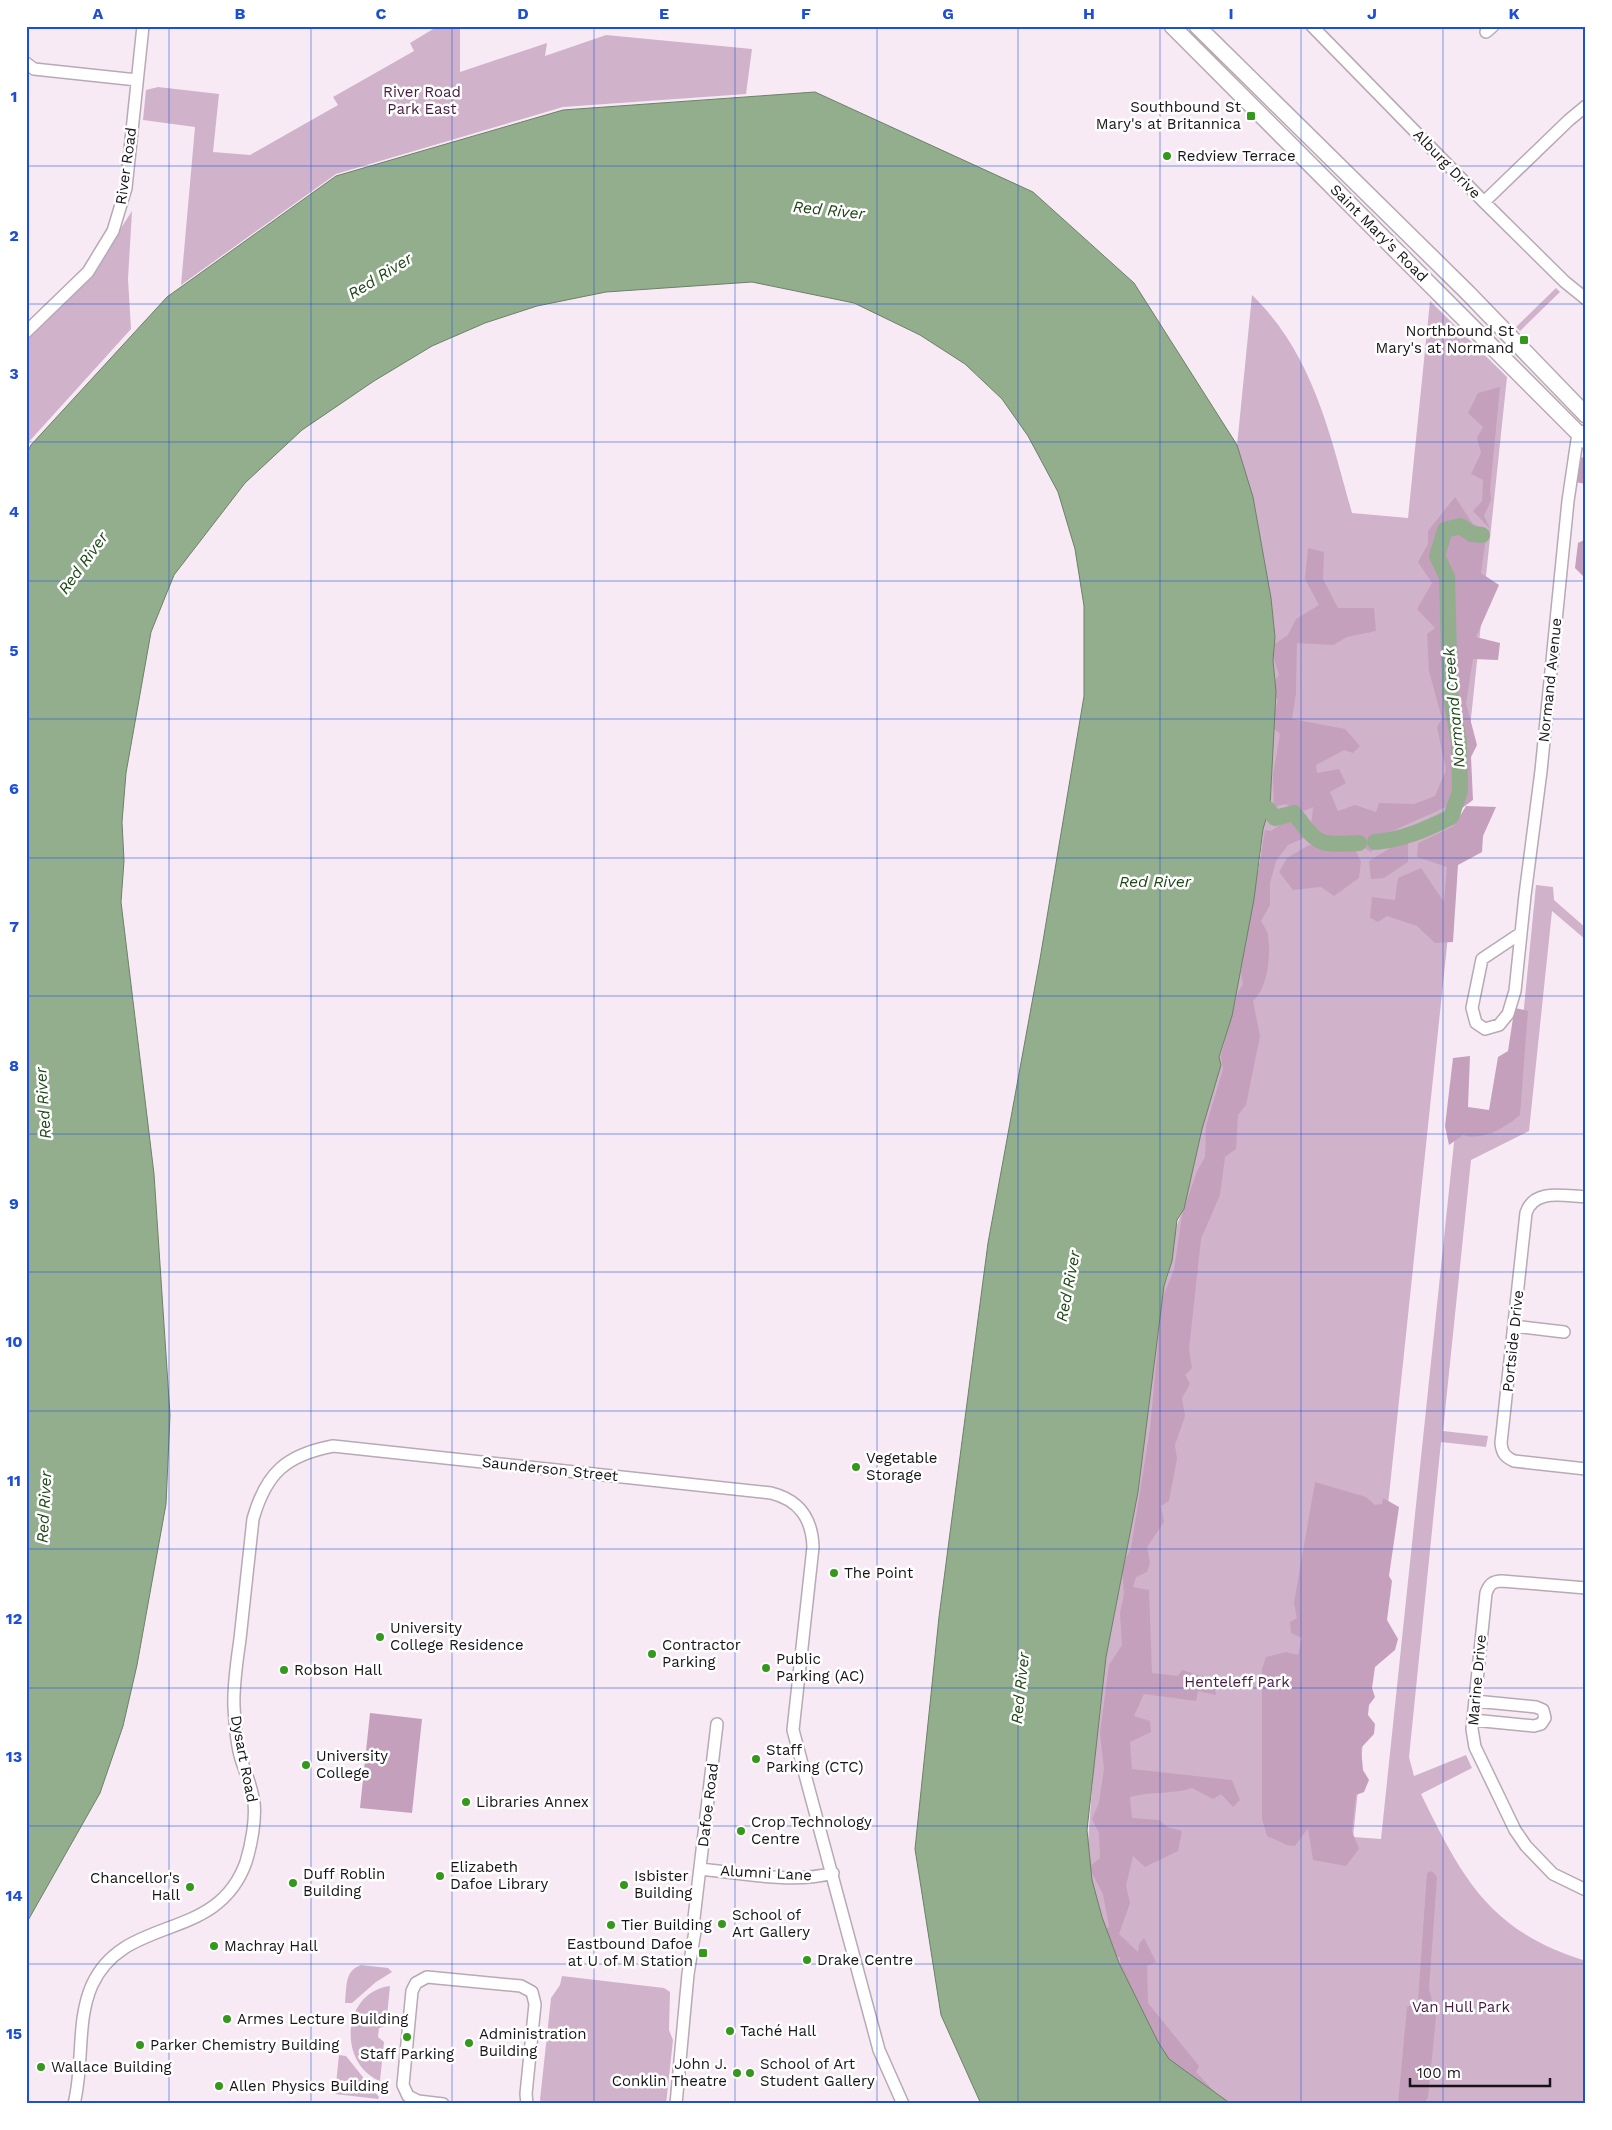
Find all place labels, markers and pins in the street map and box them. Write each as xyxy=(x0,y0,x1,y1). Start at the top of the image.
place label: Southbound St Mary's at Britannica xyxy=(1096,98,1242,133)
marker: Southbound St Mary's at Britannica xyxy=(1245,110,1257,122)
place label: Redview Terrace xyxy=(1177,147,1296,165)
marker: Redview Terrace xyxy=(1161,150,1173,162)
place label: Northbound St Mary's at Normand xyxy=(1376,322,1515,357)
marker: Northbound St Mary's at Normand xyxy=(1518,334,1530,346)
place label: Vegetable Storage xyxy=(866,1449,938,1484)
marker: Vegetable Storage xyxy=(850,1461,862,1473)
place label: The Point xyxy=(844,1564,914,1582)
marker: The Point xyxy=(828,1567,840,1579)
place label: University College Residence xyxy=(390,1619,524,1654)
marker: University College Residence xyxy=(374,1631,386,1643)
place label: Contractor Parking xyxy=(662,1636,741,1671)
marker: Contractor Parking xyxy=(646,1648,658,1660)
place label: Public Parking (AC) xyxy=(776,1650,864,1685)
place label: Robson Hall xyxy=(294,1661,382,1679)
marker: Public Parking (AC) xyxy=(760,1662,772,1674)
marker: Robson Hall xyxy=(278,1664,290,1676)
place label: Staff Parking (CTC) xyxy=(766,1741,863,1776)
place label: University College xyxy=(316,1747,388,1782)
marker: Staff Parking (CTC) xyxy=(750,1753,762,1765)
marker: University College xyxy=(300,1759,312,1771)
place label: Libraries Annex xyxy=(476,1793,589,1811)
marker: Libraries Annex xyxy=(460,1796,472,1808)
place label: Crop Technology Centre xyxy=(751,1813,872,1848)
marker: Crop Technology Centre xyxy=(735,1825,747,1837)
place label: Elizabeth Dafoe Library xyxy=(450,1858,549,1893)
place label: Duff Roblin Building xyxy=(303,1865,385,1900)
place label: Isbister Building xyxy=(634,1867,692,1902)
place label: Chancellor's Hall xyxy=(90,1869,180,1904)
marker: Elizabeth Dafoe Library xyxy=(434,1870,446,1882)
marker: Duff Roblin Building xyxy=(287,1877,299,1889)
marker: Isbister Building xyxy=(618,1879,630,1891)
marker: Chancellor's Hall xyxy=(184,1881,196,1893)
place label: School of Art Gallery xyxy=(732,1906,810,1941)
place label: Tier Building xyxy=(621,1916,712,1934)
marker: School of Art Gallery xyxy=(716,1918,728,1930)
marker: Tier Building xyxy=(605,1919,617,1931)
place label: Eastbound Dafoe at U of M Station xyxy=(567,1935,693,1970)
place label: Machray Hall xyxy=(224,1937,318,1955)
marker: Machray Hall xyxy=(208,1940,220,1952)
marker: Eastbound Dafoe at U of M Station xyxy=(697,1947,709,1959)
place label: Drake Centre xyxy=(817,1951,913,1969)
marker: Drake Centre xyxy=(801,1954,813,1966)
place label: Armes Lecture Building xyxy=(237,2010,408,2028)
marker: Armes Lecture Building xyxy=(221,2013,233,2025)
place label: Taché Hall xyxy=(740,2022,816,2040)
place label: Administration Building xyxy=(479,2025,587,2060)
marker: Taché Hall xyxy=(724,2025,736,2037)
marker: Staff Parking xyxy=(401,2031,413,2043)
place label: Parker Chemistry Building xyxy=(150,2036,339,2054)
marker: Administration Building xyxy=(463,2037,475,2049)
marker: Parker Chemistry Building xyxy=(134,2039,146,2051)
place label: Staff Parking xyxy=(360,2045,454,2063)
place label: John J. Conklin Theatre xyxy=(612,2055,727,2090)
place label: School of Art Student Gallery xyxy=(760,2055,875,2090)
place label: Wallace Building xyxy=(51,2058,171,2076)
marker: Wallace Building xyxy=(35,2061,47,2073)
marker: John J. Conklin Theatre xyxy=(731,2067,743,2079)
marker: School of Art Student Gallery xyxy=(744,2067,756,2079)
place label: Allen Physics Building xyxy=(229,2077,389,2095)
marker: Allen Physics Building xyxy=(213,2080,225,2092)

